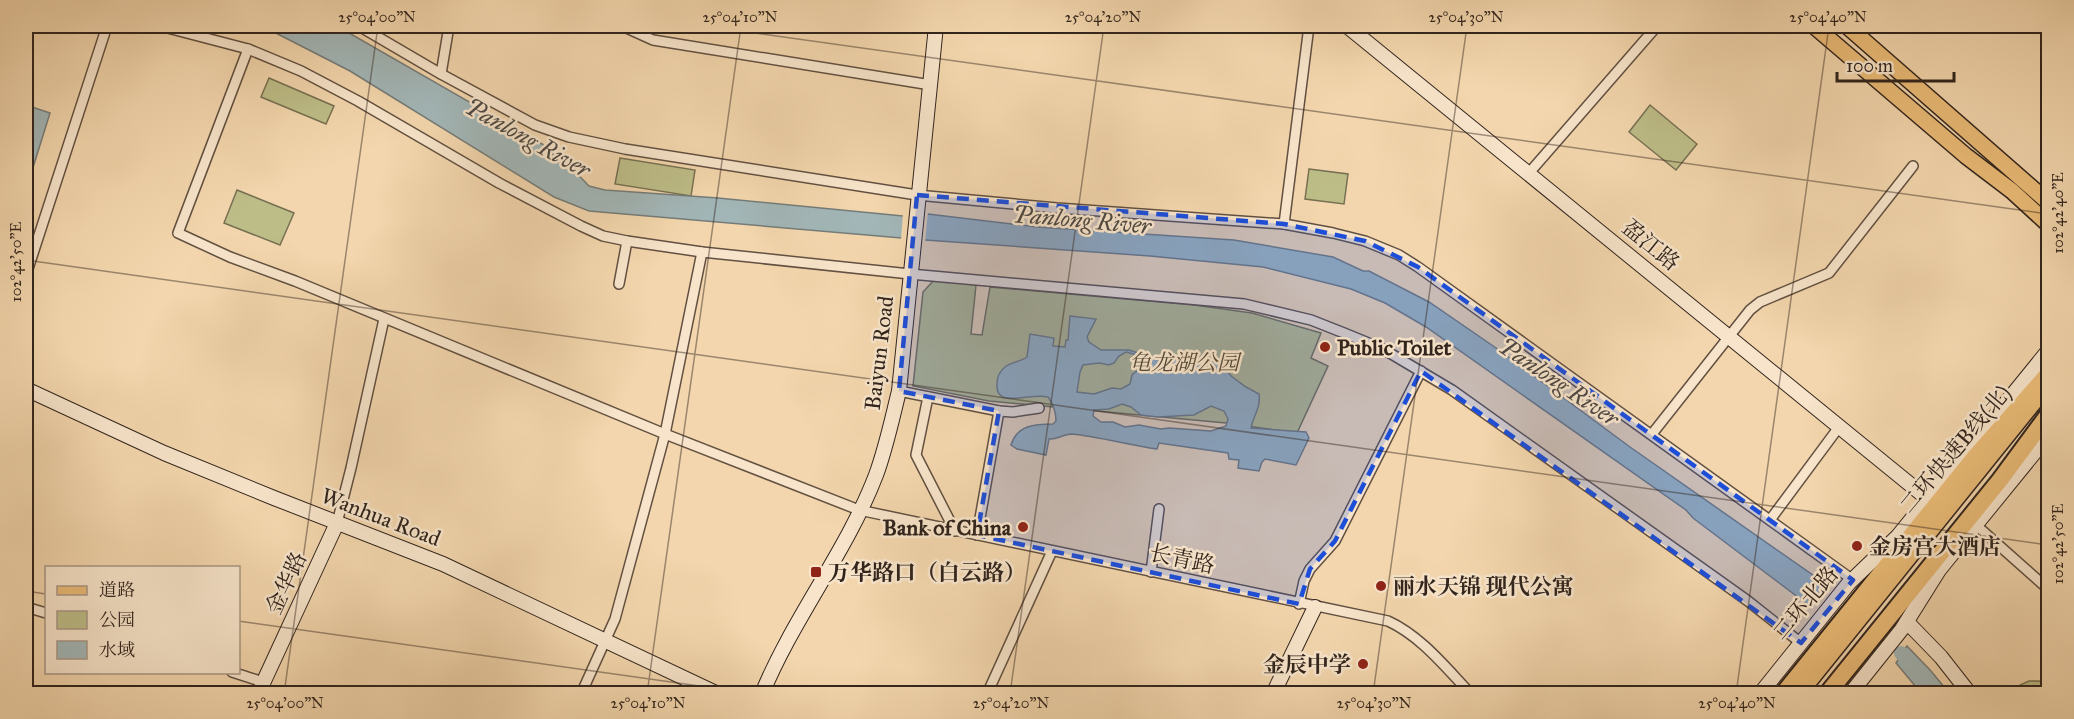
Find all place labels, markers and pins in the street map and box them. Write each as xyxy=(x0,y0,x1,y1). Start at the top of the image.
place label: Public Toilet xyxy=(1337,334,1451,361)
marker: Public Toilet xyxy=(1318,340,1332,354)
place label: Bank of China xyxy=(883,514,1012,541)
marker: Bank of China xyxy=(1016,520,1030,534)
place label: 金房宫大酒店 xyxy=(1869,533,2001,560)
marker: 金房宫大酒店 xyxy=(1850,539,1864,553)
place label: 万华路口（白云路） xyxy=(828,559,1026,586)
marker: 万华路口（白云路） xyxy=(809,565,823,579)
place label: 丽水天锦 现代公寓 xyxy=(1393,573,1574,600)
marker: 丽水天锦 现代公寓 xyxy=(1374,579,1388,593)
place label: 金辰中学 xyxy=(1263,651,1351,678)
marker: 金辰中学 xyxy=(1356,657,1370,671)

